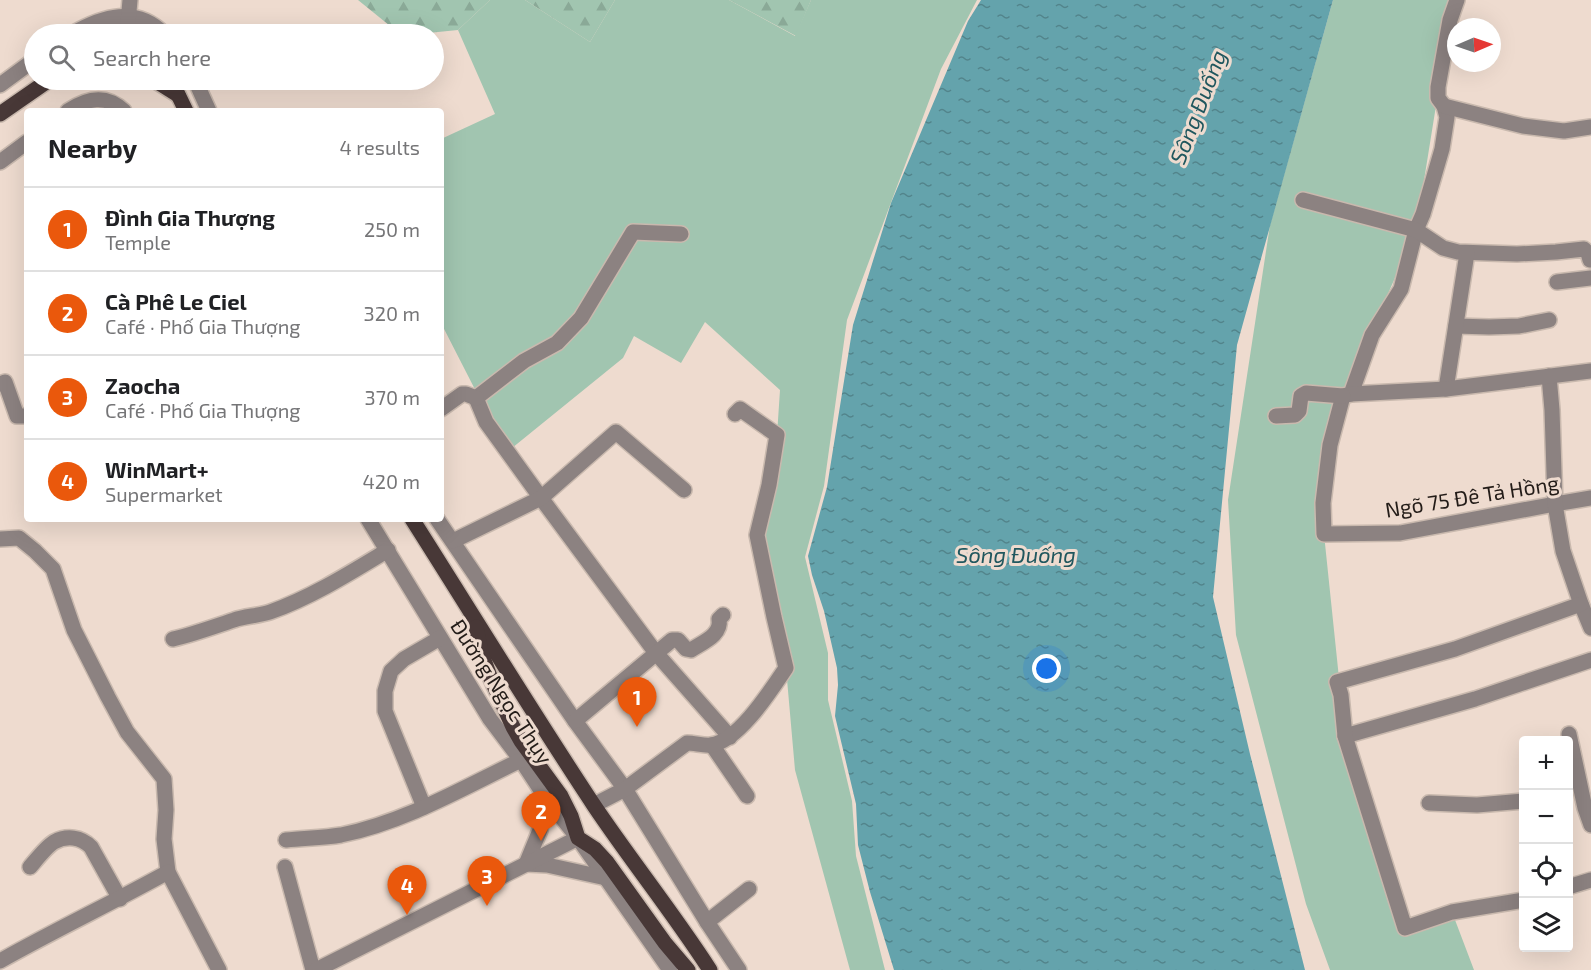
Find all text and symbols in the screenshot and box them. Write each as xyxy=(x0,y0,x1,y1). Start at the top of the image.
north arrow xyxy=(1447,18,1501,72)
search box xyxy=(24,24,444,90)
icon: search xyxy=(45,41,78,74)
text: Search here xyxy=(93,44,211,70)
water label: Sông Đuống xyxy=(1163,46,1231,167)
text: Nearby xyxy=(48,132,137,163)
text: 4 results xyxy=(340,135,420,159)
text: Đình Gia Thượng xyxy=(105,204,275,230)
text: 1 xyxy=(63,217,72,241)
text: 250 m xyxy=(364,217,420,241)
text: Temple xyxy=(105,230,171,254)
text: Cà Phê Le Ciel xyxy=(105,288,247,314)
text: 2 xyxy=(62,301,73,325)
text: 320 m xyxy=(364,301,420,325)
text: Café · Phố Gia Thượng xyxy=(105,314,300,338)
text: Zaocha xyxy=(105,372,180,398)
text: 3 xyxy=(62,385,73,409)
text: 370 m xyxy=(365,385,420,409)
text: Café · Phố Gia Thượng xyxy=(105,398,300,422)
text: WinMart+ xyxy=(105,456,209,482)
text: 4 xyxy=(61,469,74,493)
text: 420 m xyxy=(362,469,420,493)
street label: Ngõ 75 Đê Tả Hồng xyxy=(1383,469,1561,522)
text: Supermarket xyxy=(105,482,223,506)
water label: Sông Đuống xyxy=(956,541,1076,567)
street label: Đường Ngọc Thụy xyxy=(446,614,558,768)
your location xyxy=(1032,654,1061,683)
pin: 1 xyxy=(618,678,656,727)
map controls xyxy=(1519,736,1573,952)
button: + xyxy=(1519,736,1573,790)
button: − xyxy=(1519,790,1573,844)
pin: 2 xyxy=(522,792,560,841)
button: locate xyxy=(1519,844,1573,898)
pin: 3 xyxy=(468,856,506,906)
pin: 4 xyxy=(388,866,426,915)
button: layers xyxy=(1519,898,1573,952)

